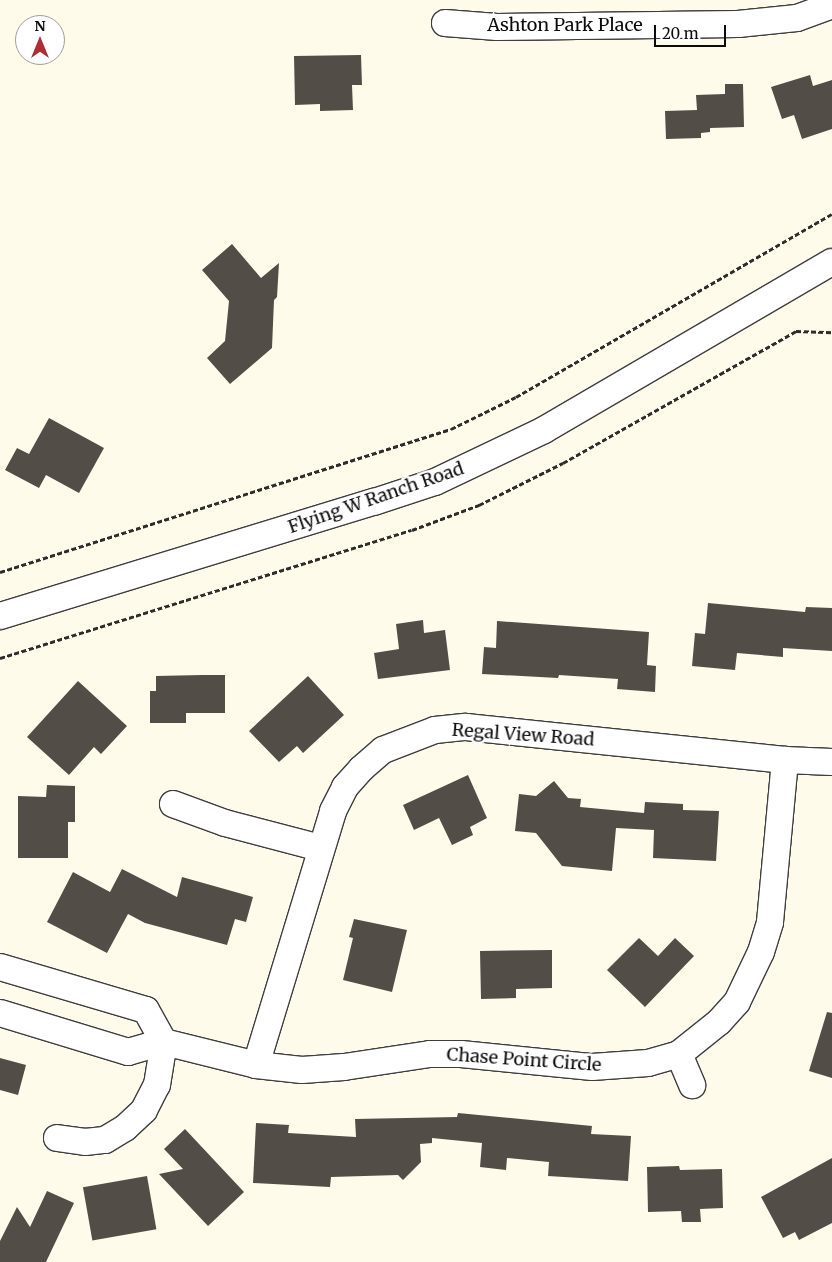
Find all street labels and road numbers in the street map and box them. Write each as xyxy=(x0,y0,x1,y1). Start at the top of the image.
street label: Ashton Park Place xyxy=(487,14,643,36)
street label: Flying W Ranch Road xyxy=(285,458,467,538)
street label: Regal View Road xyxy=(451,719,595,751)
street label: Chase Point Circle xyxy=(446,1044,602,1076)

